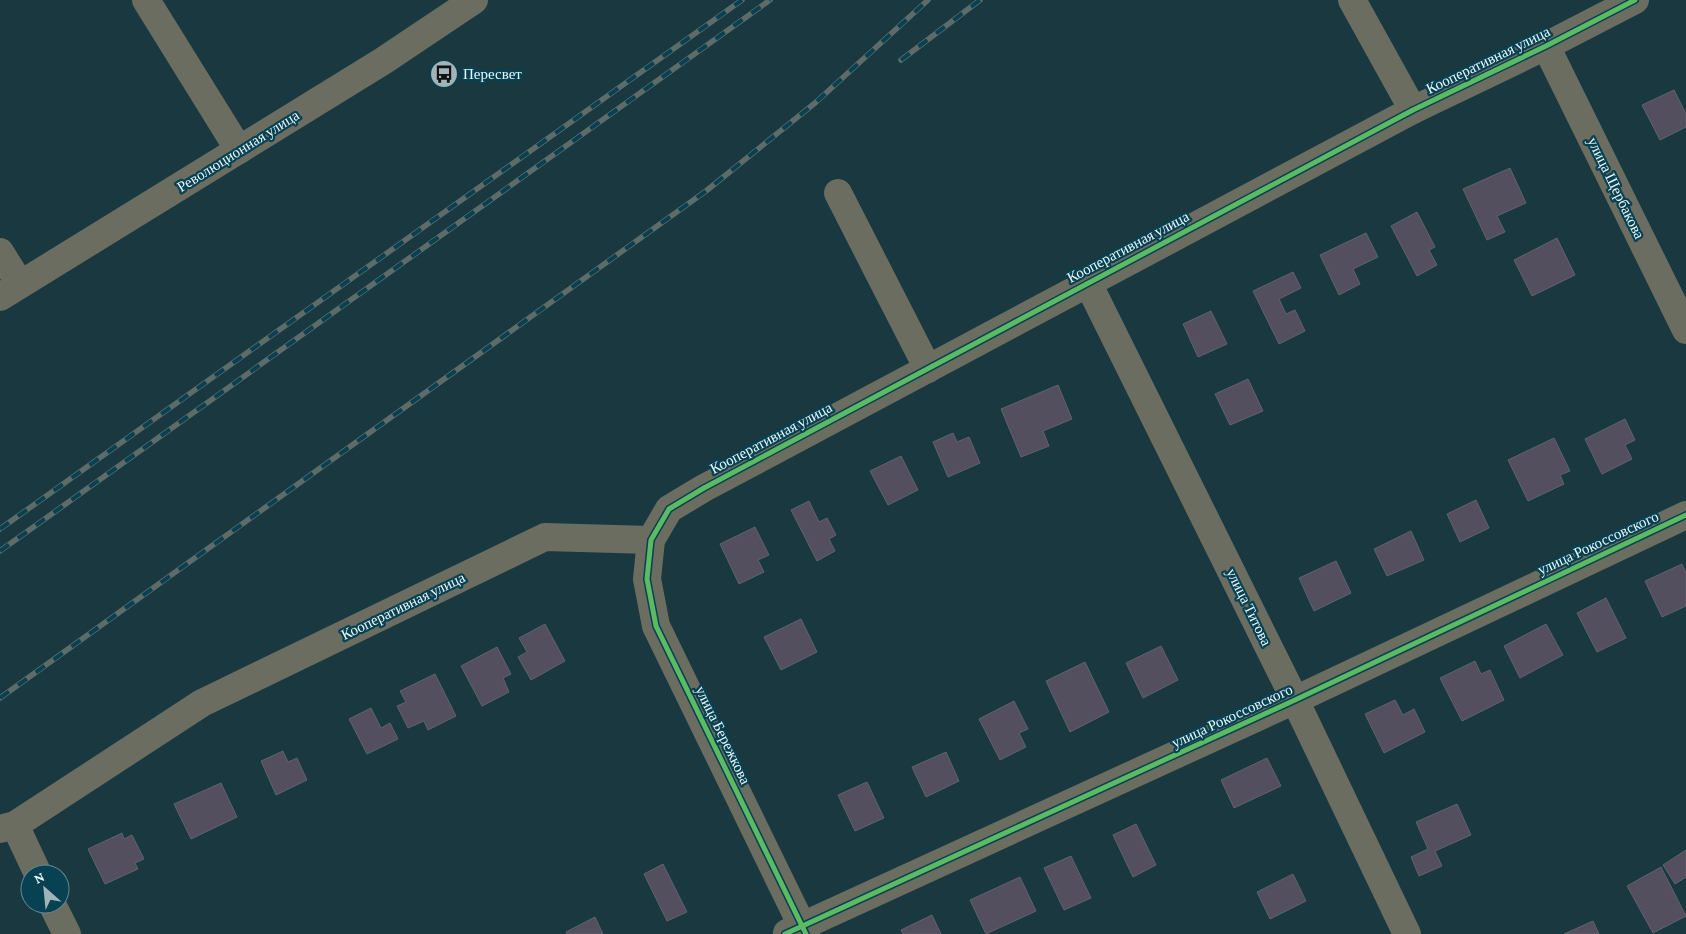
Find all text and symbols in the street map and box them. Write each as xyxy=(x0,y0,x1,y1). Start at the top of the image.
street label: Кооперативная улица xyxy=(1423,23,1553,97)
bus stop icon: Пересвет xyxy=(429,59,459,89)
place label: Пересвет xyxy=(463,66,522,82)
street label: Революционная улица xyxy=(174,107,302,195)
street label: улица Щербакова xyxy=(1584,135,1648,242)
street label: Кооперативная улица xyxy=(1064,208,1192,286)
street label: Кооперативная улица xyxy=(707,399,835,477)
street label: улица Рокоссовского xyxy=(1535,508,1661,578)
street label: улица Титова xyxy=(1223,566,1275,649)
street label: Кооперативная улица xyxy=(338,569,468,643)
street label: улица Рокоссовского xyxy=(1169,681,1295,751)
street label: улица Бережкова xyxy=(692,683,754,787)
north arrow xyxy=(20,864,70,914)
text: N xyxy=(31,868,47,887)

